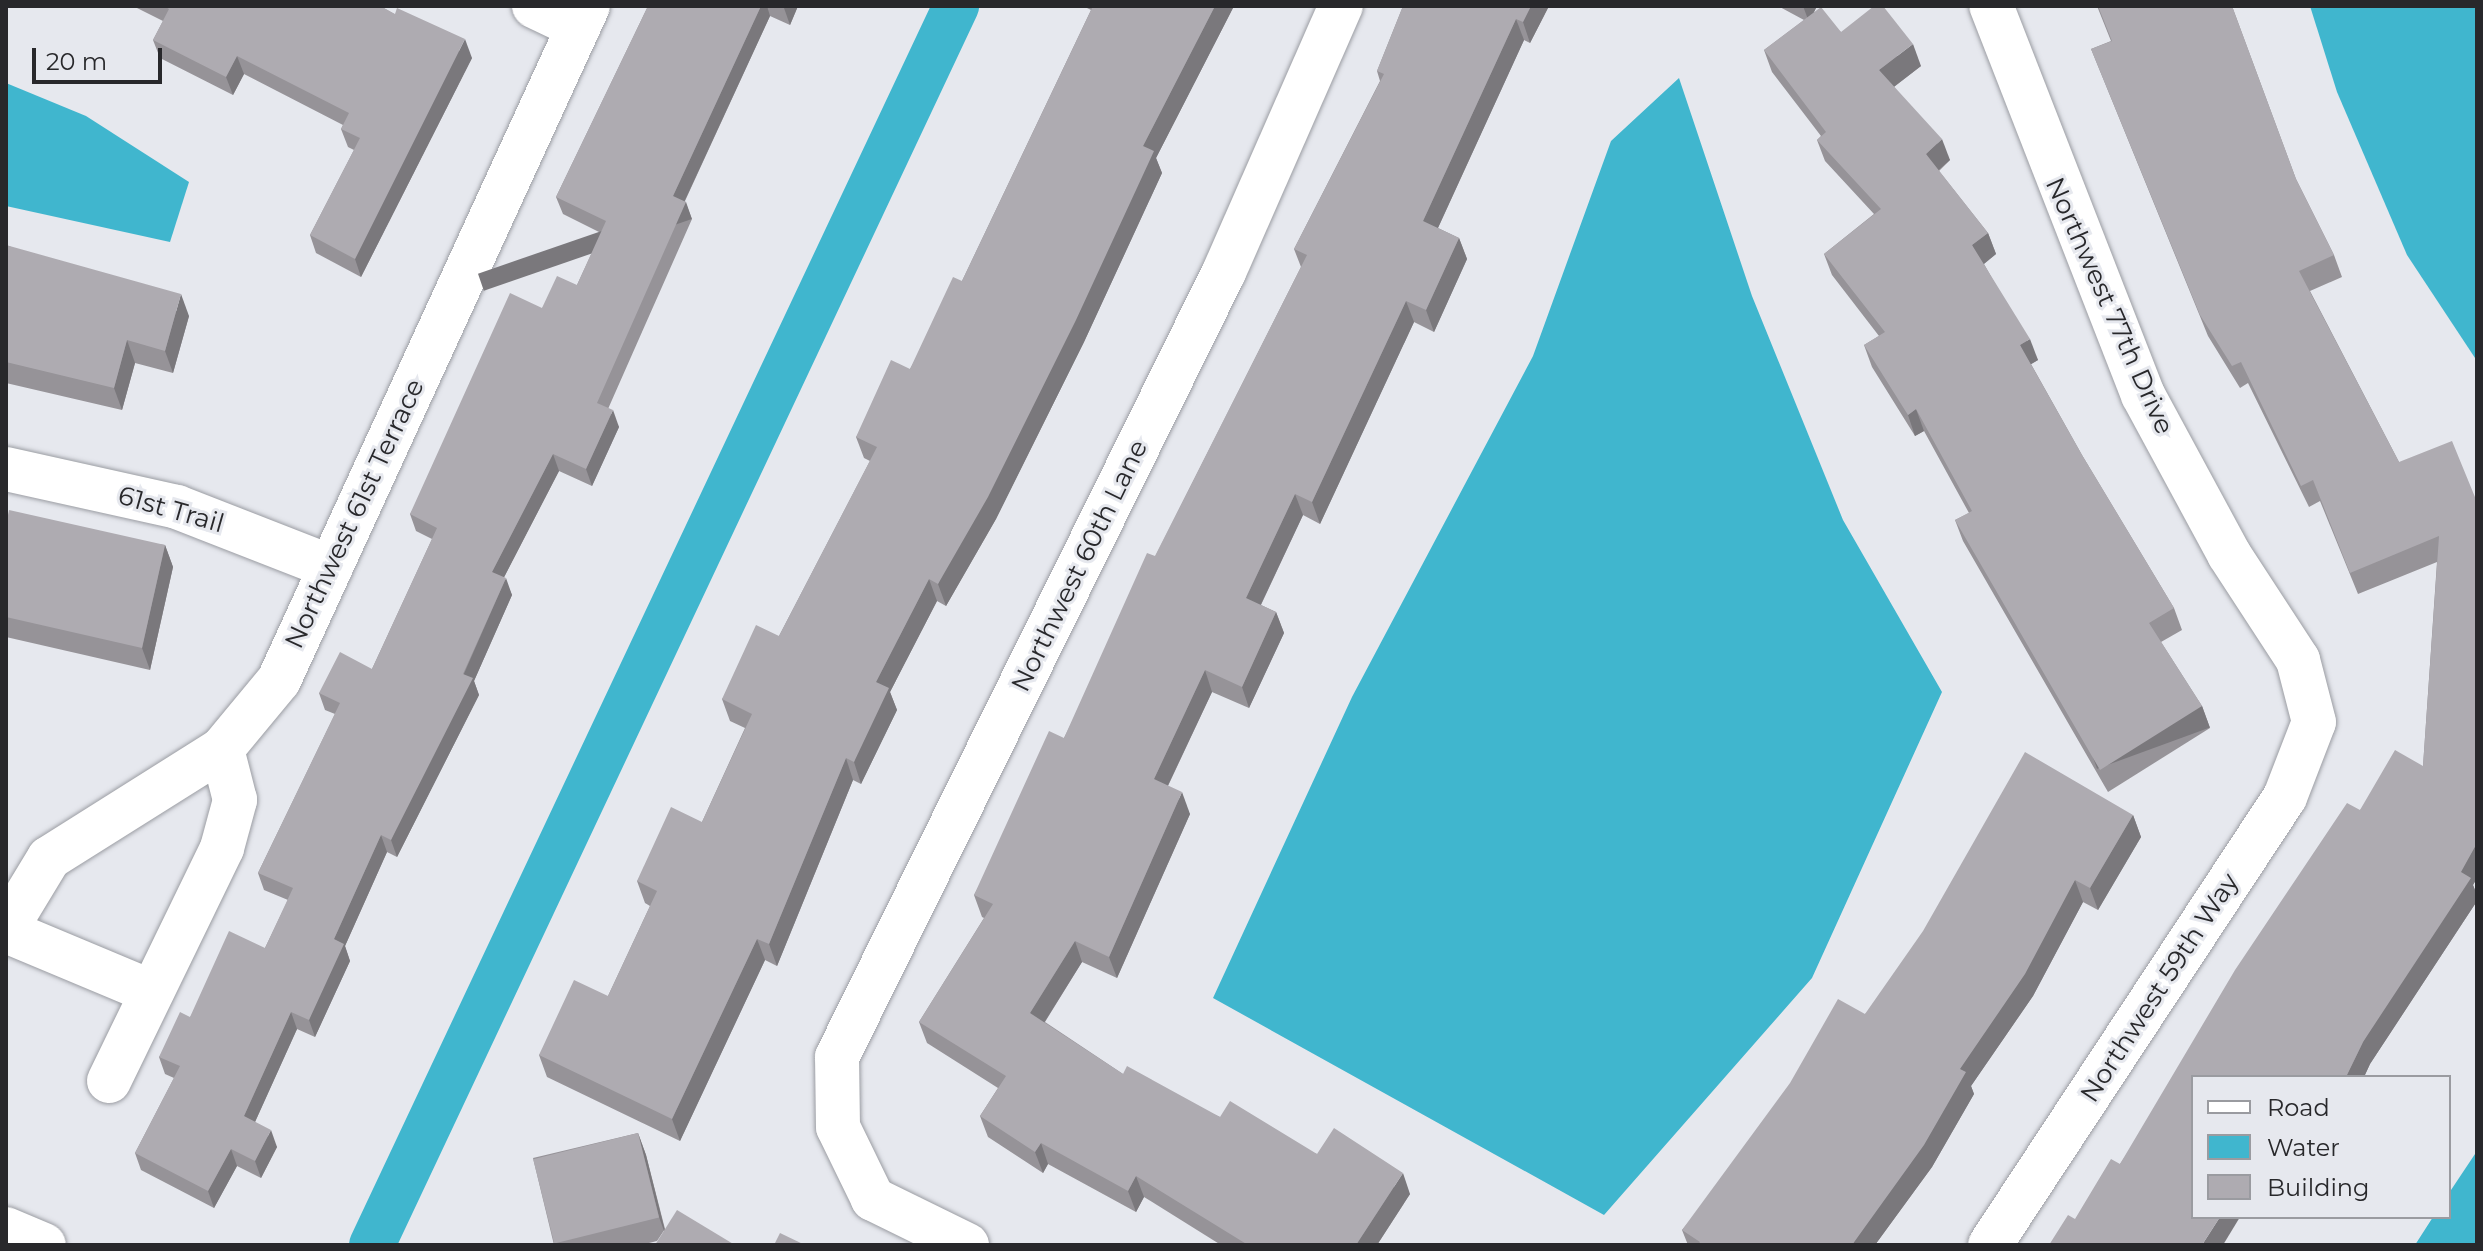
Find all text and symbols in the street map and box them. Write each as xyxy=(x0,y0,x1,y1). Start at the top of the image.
scale bar xyxy=(36,32,166,82)
text: 20 m xyxy=(46,47,107,76)
street label: Northwest 77th Drive xyxy=(2038,173,2180,439)
street label: Northwest 61st Terrace xyxy=(279,374,431,654)
street label: Northwest 60th Lane xyxy=(1005,435,1155,697)
street label: 61st Trail xyxy=(115,480,227,540)
street label: Northwest 59th Way xyxy=(2074,868,2246,1108)
legend xyxy=(2191,1075,2451,1219)
text: Road xyxy=(2267,1093,2330,1122)
text: Water xyxy=(2267,1133,2340,1162)
text: Building xyxy=(2267,1173,2370,1202)

